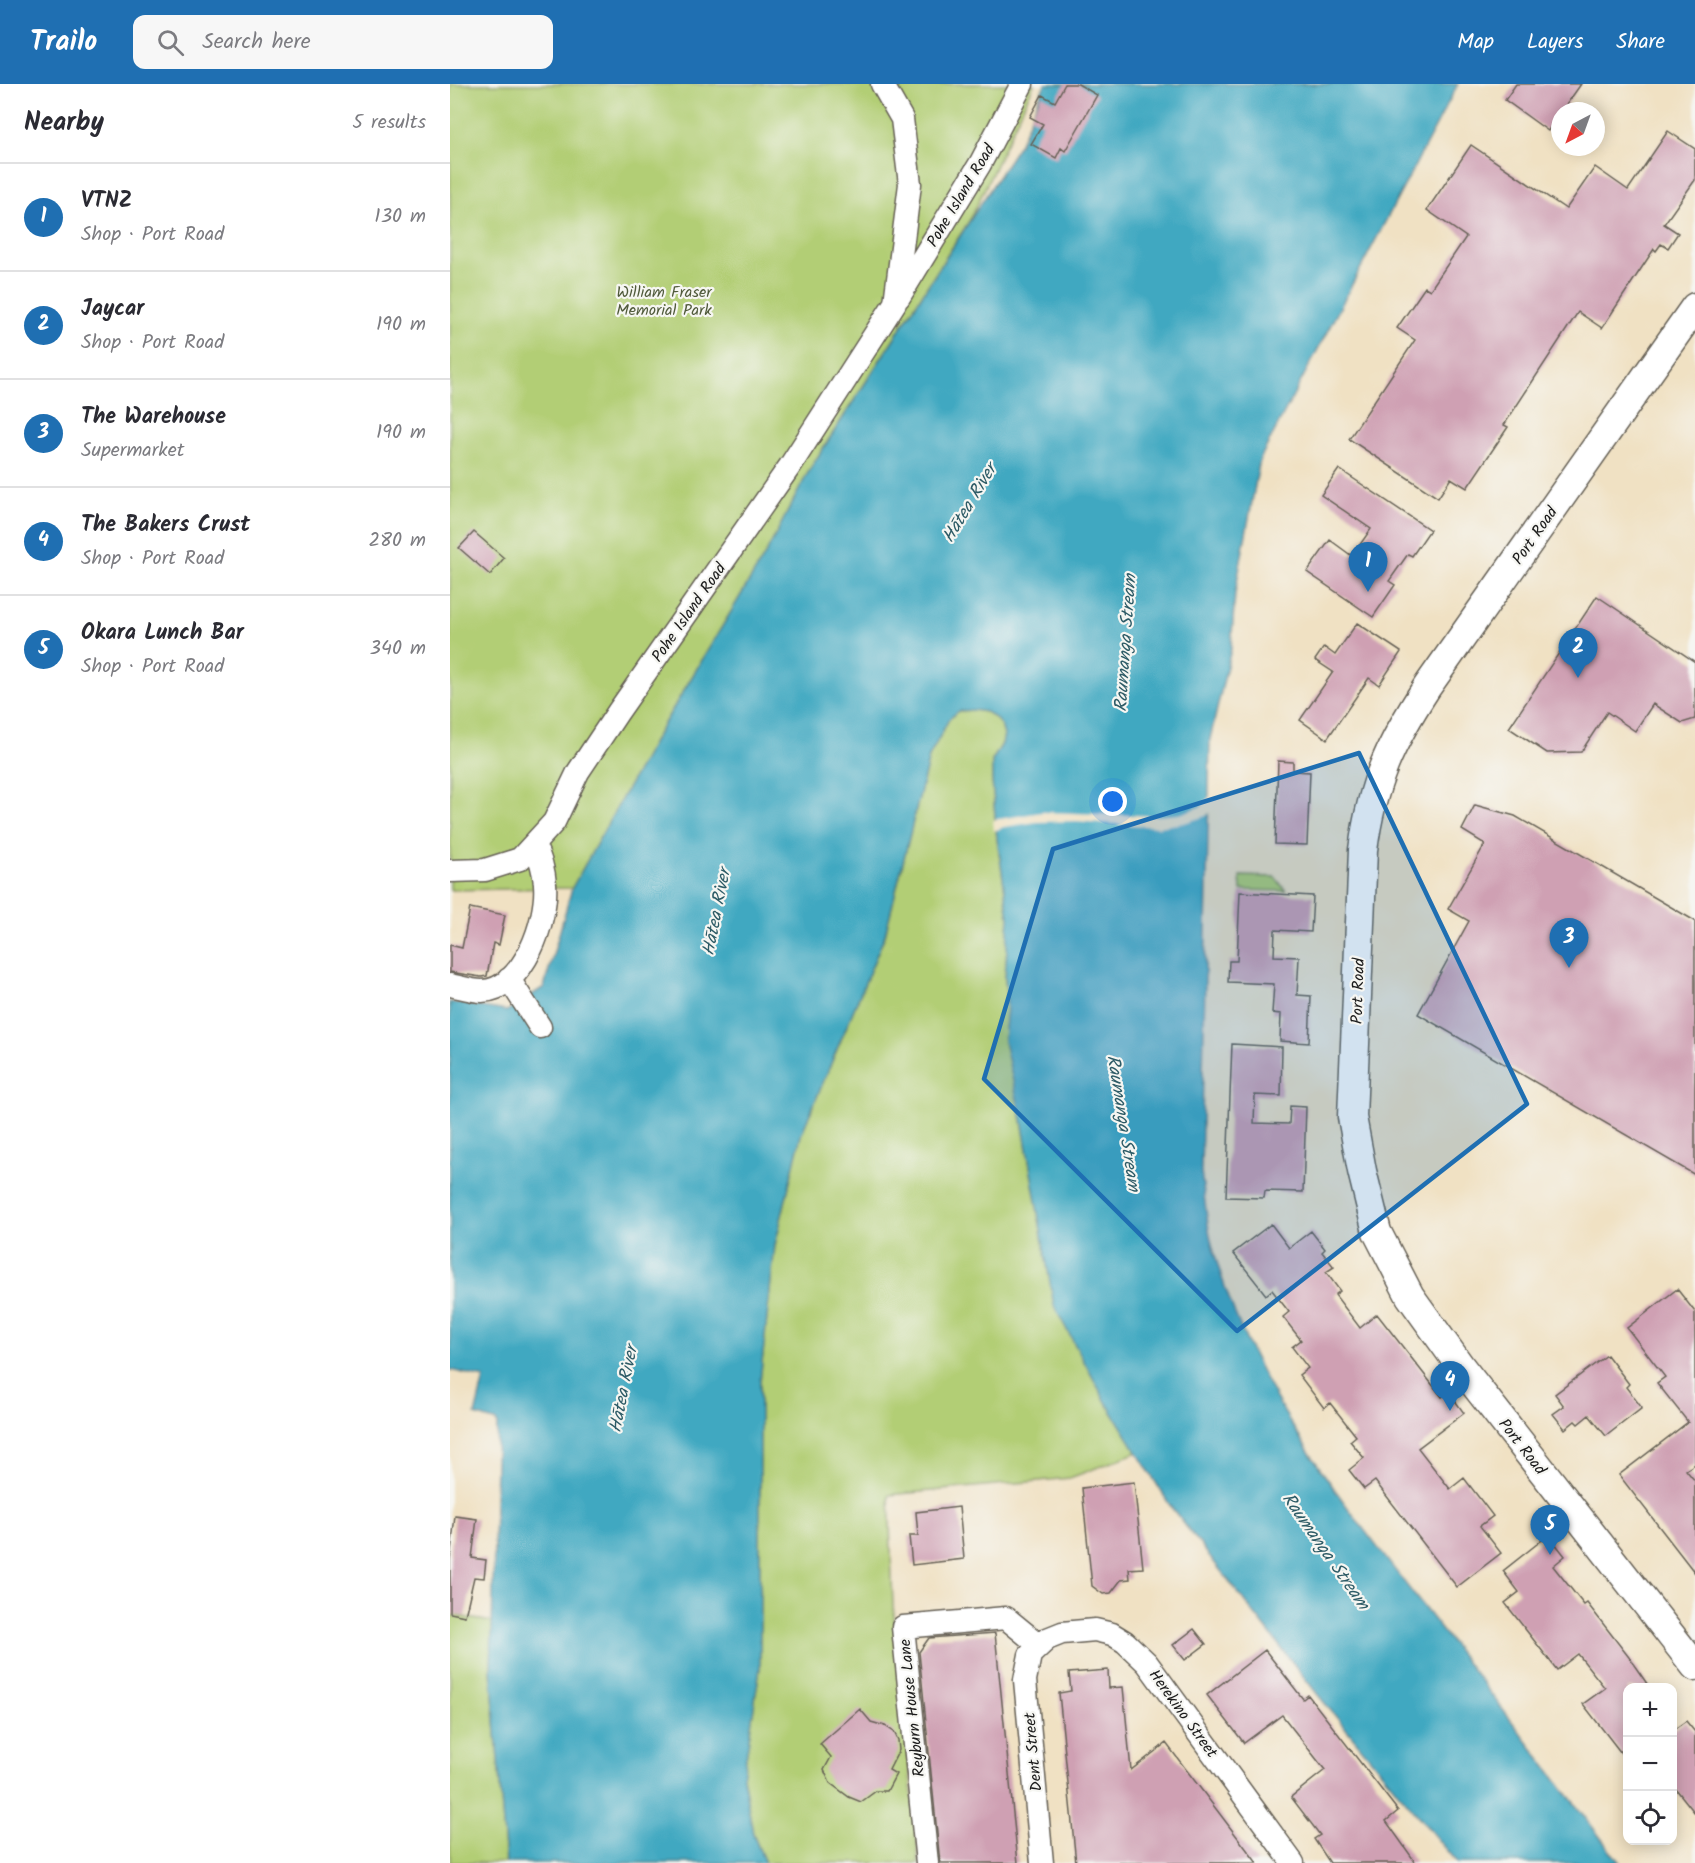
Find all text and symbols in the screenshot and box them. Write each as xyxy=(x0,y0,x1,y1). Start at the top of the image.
search box xyxy=(133,15,553,69)
text: Trailo xyxy=(30,20,97,65)
text: Search here xyxy=(202,25,311,60)
icon: search xyxy=(154,26,187,59)
text: Map xyxy=(1457,26,1494,59)
text: Layers xyxy=(1527,26,1583,59)
text: Share xyxy=(1616,26,1665,59)
text: Nearby xyxy=(24,102,104,144)
north arrow xyxy=(1551,102,1605,156)
text: 5 results xyxy=(352,107,426,139)
street label: Pohe Island Road xyxy=(921,139,1002,252)
text: VTNZ xyxy=(81,184,133,219)
text: 1 xyxy=(40,201,47,233)
text: 130 m xyxy=(374,201,426,233)
text: Shop · Port Road xyxy=(81,219,224,251)
park label: William Fraser Memorial Park xyxy=(616,280,713,323)
text: Jaycar xyxy=(81,292,144,327)
text: 2 xyxy=(38,309,49,341)
text: 190 m xyxy=(376,309,426,341)
text: Shop · Port Road xyxy=(81,327,224,359)
text: The Warehouse xyxy=(81,400,226,435)
text: 3 xyxy=(38,417,49,449)
text: 190 m xyxy=(376,417,426,449)
text: Supermarket xyxy=(81,435,184,467)
water label: Hātea River xyxy=(935,455,1007,549)
street label: Port Road xyxy=(1506,501,1565,570)
text: The Bakers Crust xyxy=(81,508,250,543)
text: 4 xyxy=(38,525,49,557)
text: 280 m xyxy=(368,525,426,557)
pin: 1 xyxy=(1348,542,1388,592)
text: Shop · Port Road xyxy=(81,543,224,575)
street label: Pohe Island Road xyxy=(646,557,733,668)
water label: Raumanga Stream xyxy=(1107,572,1146,713)
text: Okara Lunch Bar xyxy=(81,616,244,651)
pin: 2 xyxy=(1558,628,1598,678)
text: 5 xyxy=(38,633,49,665)
text: 340 m xyxy=(370,633,426,665)
text: Shop · Port Road xyxy=(81,651,224,683)
your location xyxy=(1098,787,1127,816)
water label: Hātea River xyxy=(695,862,741,958)
pin: 3 xyxy=(1550,918,1588,968)
street label: Port Road xyxy=(1345,957,1372,1024)
water label: Raumanga Stream xyxy=(1097,1053,1148,1195)
water label: Hātea River xyxy=(602,1339,648,1435)
pin: 4 xyxy=(1430,1362,1470,1411)
street label: Port Road xyxy=(1492,1413,1553,1481)
water label: Raumanga Stream xyxy=(1273,1487,1377,1618)
pin: 5 xyxy=(1530,1506,1570,1555)
street label: Reyburn House Lane xyxy=(893,1638,932,1778)
street label: Herekino Street xyxy=(1142,1664,1224,1764)
map controls xyxy=(1623,1683,1677,1845)
button: + xyxy=(1623,1683,1677,1737)
street label: Dent Street xyxy=(1018,1711,1049,1792)
button: − xyxy=(1623,1737,1677,1791)
button: locate xyxy=(1623,1791,1677,1845)

